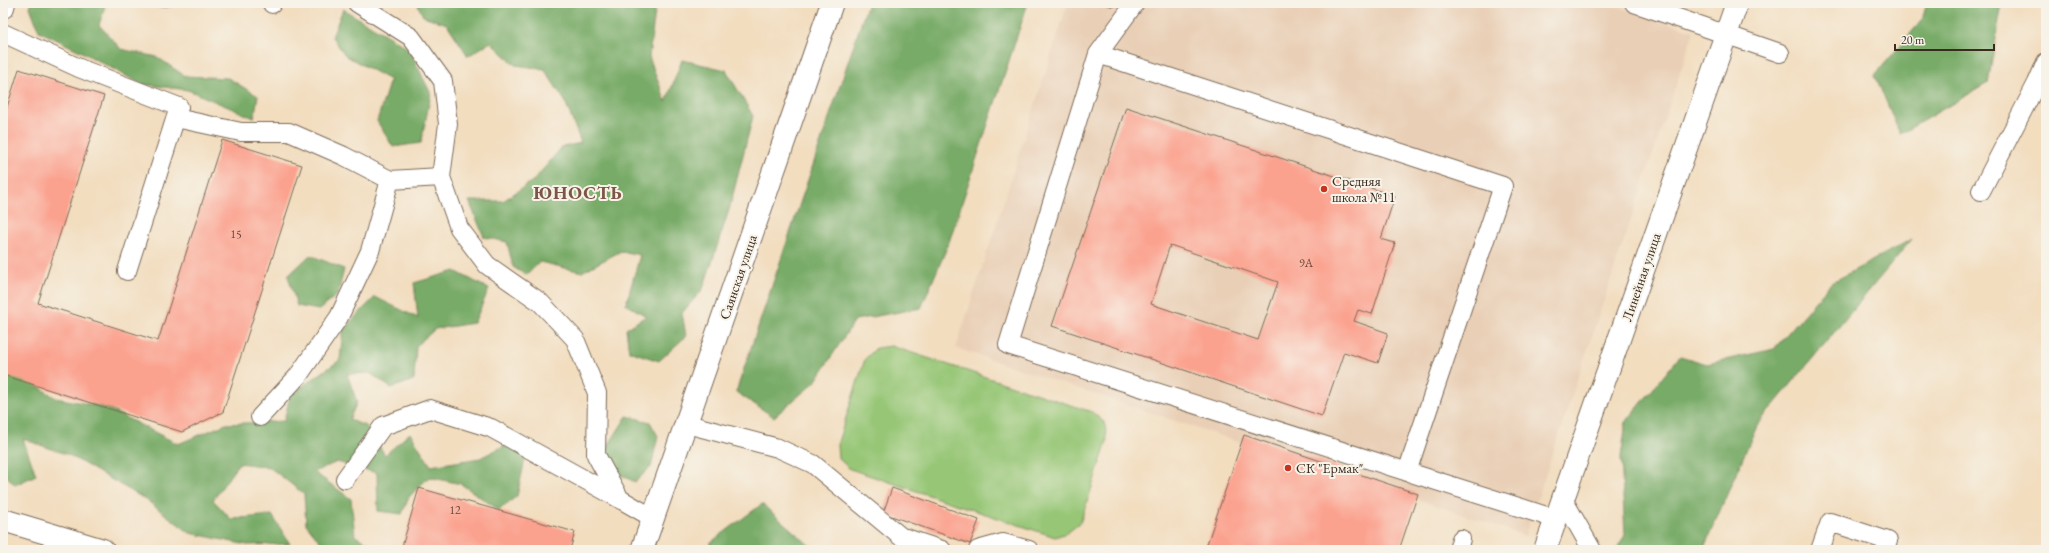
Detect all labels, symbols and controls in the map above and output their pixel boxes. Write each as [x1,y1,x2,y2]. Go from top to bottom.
scale bar [1895,26,1994,52]
text: 20 m [1901,32,1925,48]
place label: Средняя школа №11 [1332,172,1395,206]
district label: ЮНОСТЬ [533,181,623,204]
marker: Средняя школа №11 [1319,184,1329,194]
house number: 15 [230,226,242,242]
street label: Линейная улица [1617,230,1665,323]
street label: Саянская улица [715,232,761,322]
house number: 9А [1299,255,1314,271]
place label: СК "Ермак" [1296,459,1363,477]
marker: СК "Ермак" [1283,463,1293,473]
house number: 12 [449,502,461,518]

